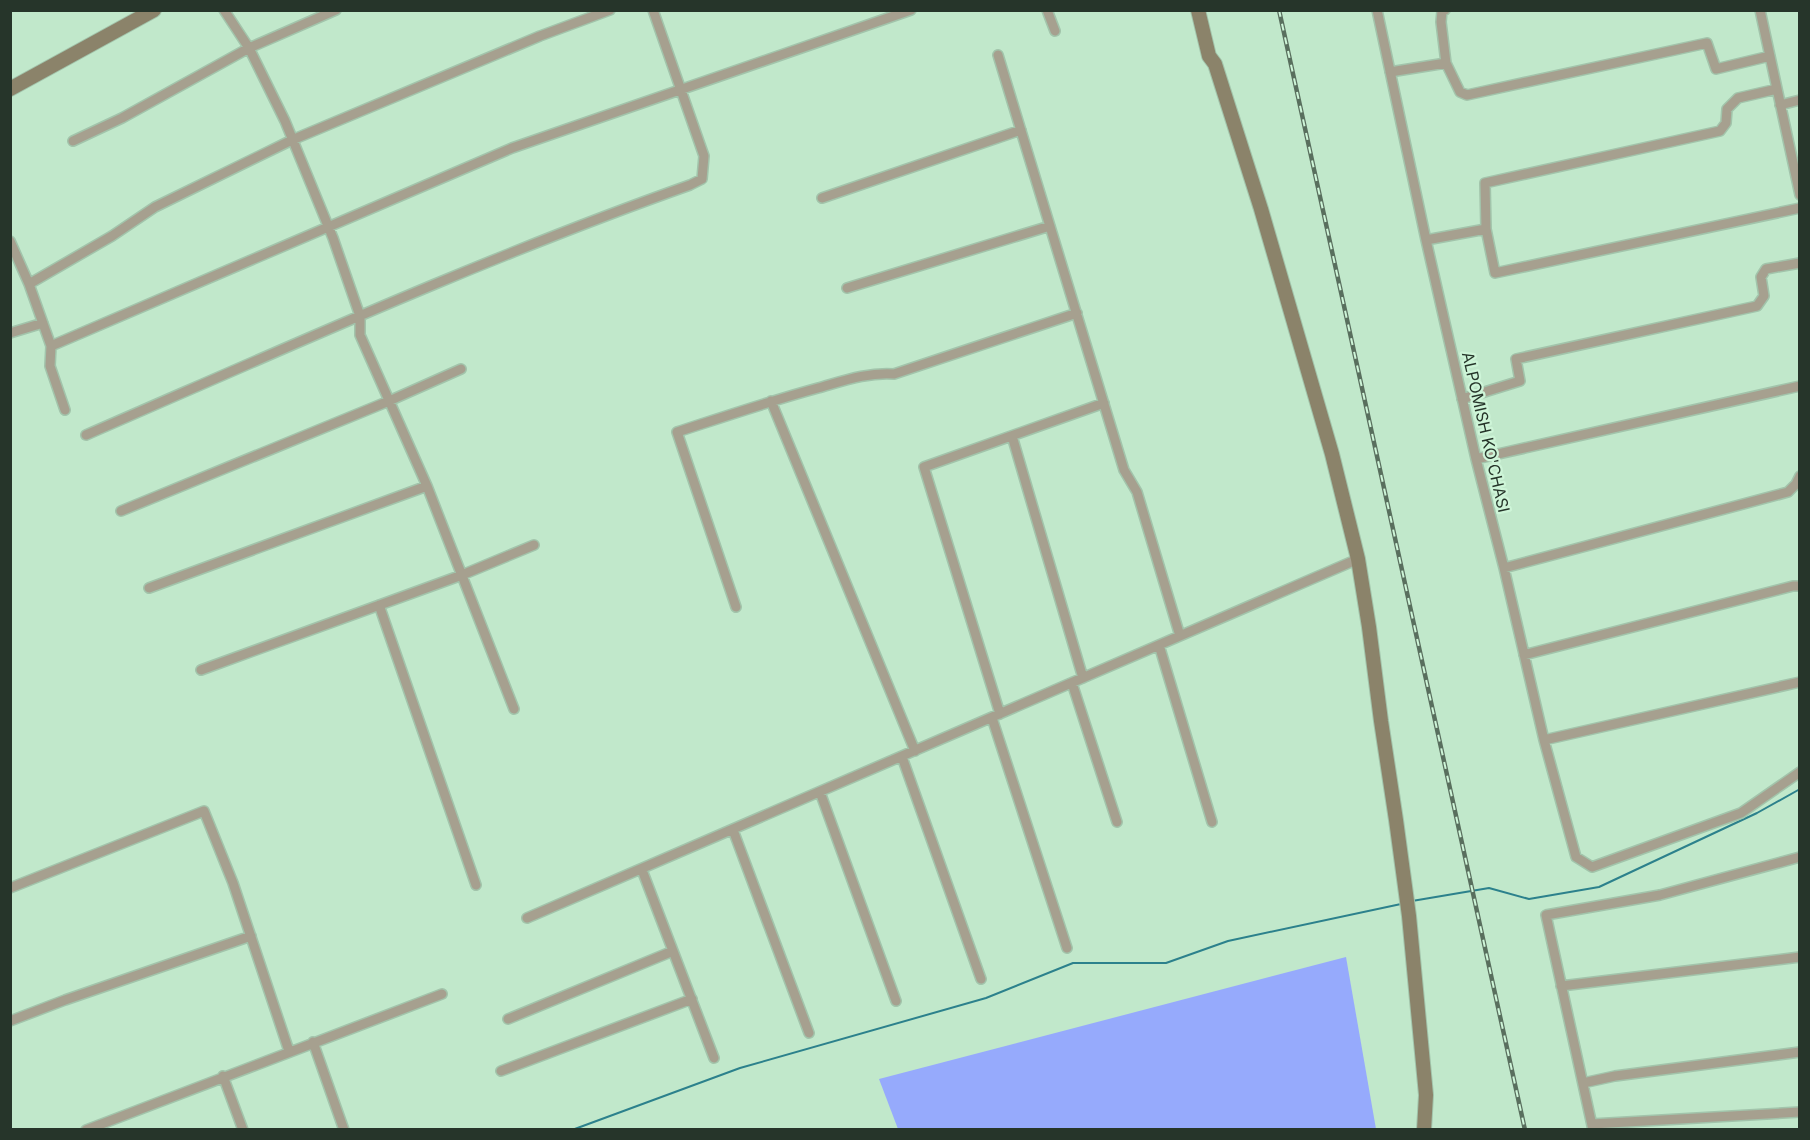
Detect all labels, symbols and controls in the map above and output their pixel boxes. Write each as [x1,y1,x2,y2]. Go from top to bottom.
street label: ALPOMISH KO'CHASI [1458,350,1514,514]

